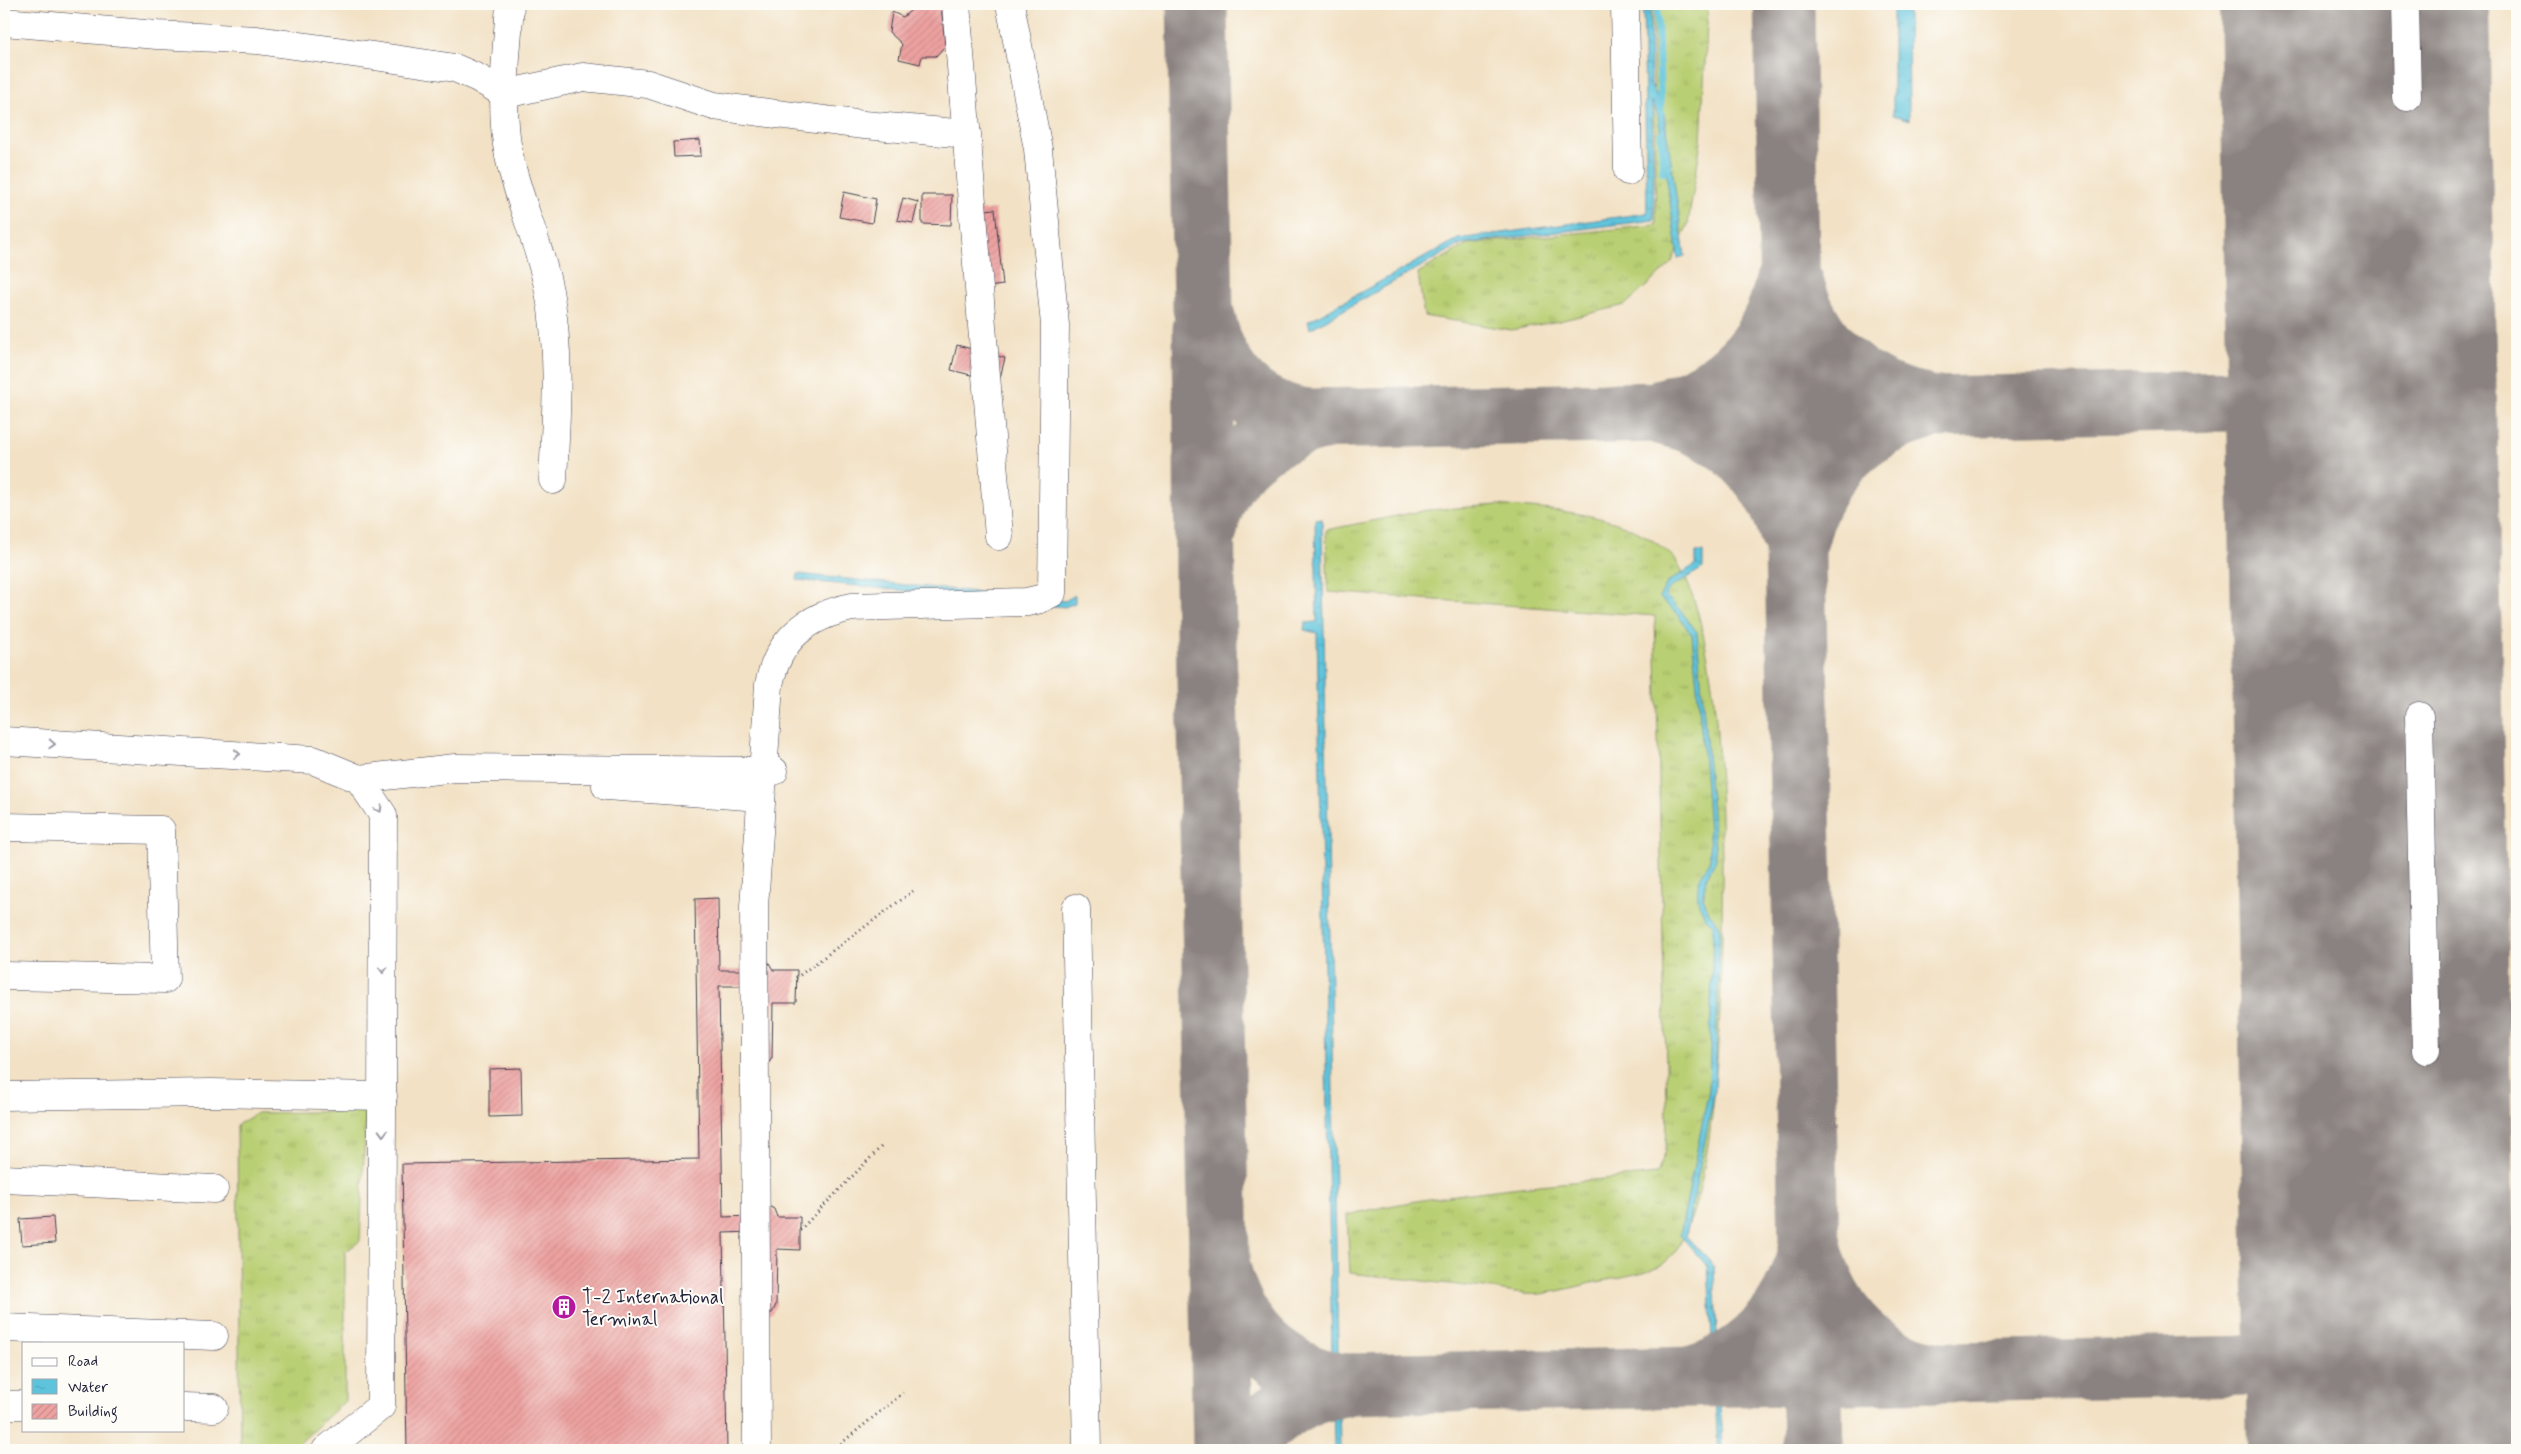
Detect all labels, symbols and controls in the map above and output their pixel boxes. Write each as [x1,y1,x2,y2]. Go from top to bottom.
one-way arrow [49,738,57,749]
one-way arrow [233,749,241,760]
one-way arrow [372,804,382,813]
one-way arrow [378,967,388,975]
one-way arrow [378,1130,388,1137]
place label: T-2 International Terminal [582,1285,724,1332]
building icon: T-2 International Terminal [551,1294,577,1320]
legend [22,1342,185,1432]
text: Road [68,1352,98,1372]
text: Water [68,1378,108,1398]
text: Building [68,1402,118,1423]

